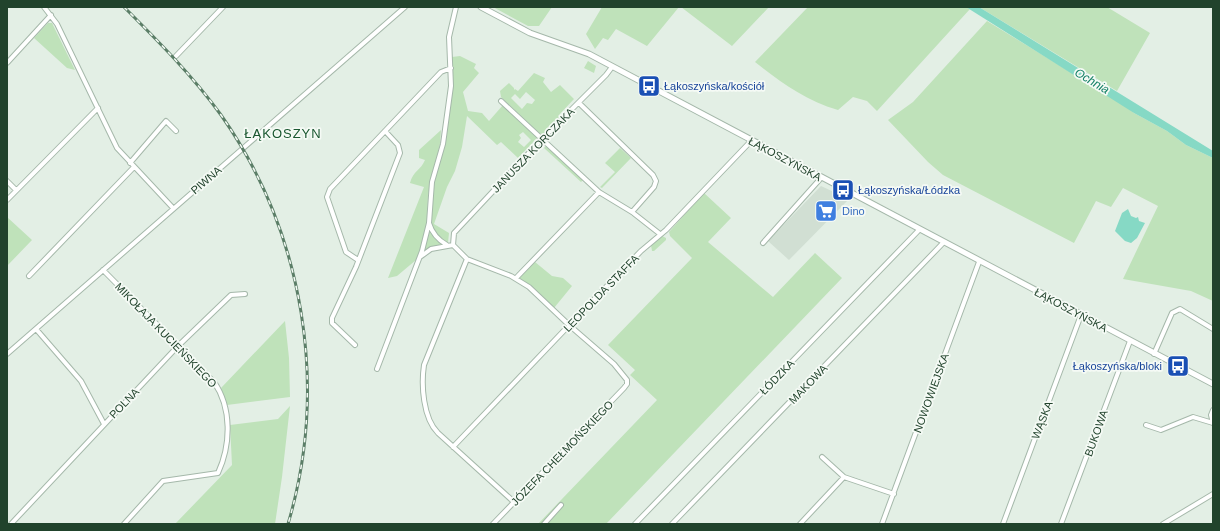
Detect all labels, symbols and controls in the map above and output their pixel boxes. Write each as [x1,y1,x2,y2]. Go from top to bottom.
water label: Ochnia [1072,65,1112,97]
bus stop icon: Łąkoszyńska/kościół [636,73,662,99]
place label: Łąkoszyńska/kościół [664,80,765,92]
street label: JANUSZA KORCZAKA [489,105,577,195]
district label: ŁĄKOSZYN [244,126,322,141]
street label: ŁĄKOSZYŃSKA [747,135,824,184]
street label: PIWNA [188,163,224,196]
bus stop icon: Łąkoszyńska/Łódzka [830,177,856,203]
place label: Łąkoszyńska/Łódzka [858,184,961,196]
supermarket icon: Dino [813,198,839,224]
place label: Dino [842,205,865,217]
street label: LEOPOLDA STAFFA [561,251,641,334]
street label: MIKOŁAJA KUCIEŃSKIEGO [113,280,219,390]
street label: ŁĄKOSZYŃSKA [1033,286,1110,335]
street label: NOWOWIEJSKA [911,351,951,434]
bus stop icon: Łąkoszyńska/bloki [1165,353,1191,379]
street label: ŁÓDZKA [757,357,797,397]
place label: Łąkoszyńska/bloki [1073,360,1162,372]
street label: MAKOWA [786,361,830,406]
street label: POLNA [107,385,142,421]
street label: JÓZEFA CHEŁMOŃSKIEGO [509,398,616,508]
street label: WĄSKA [1029,399,1055,441]
street label: BUKOWA [1082,408,1110,458]

